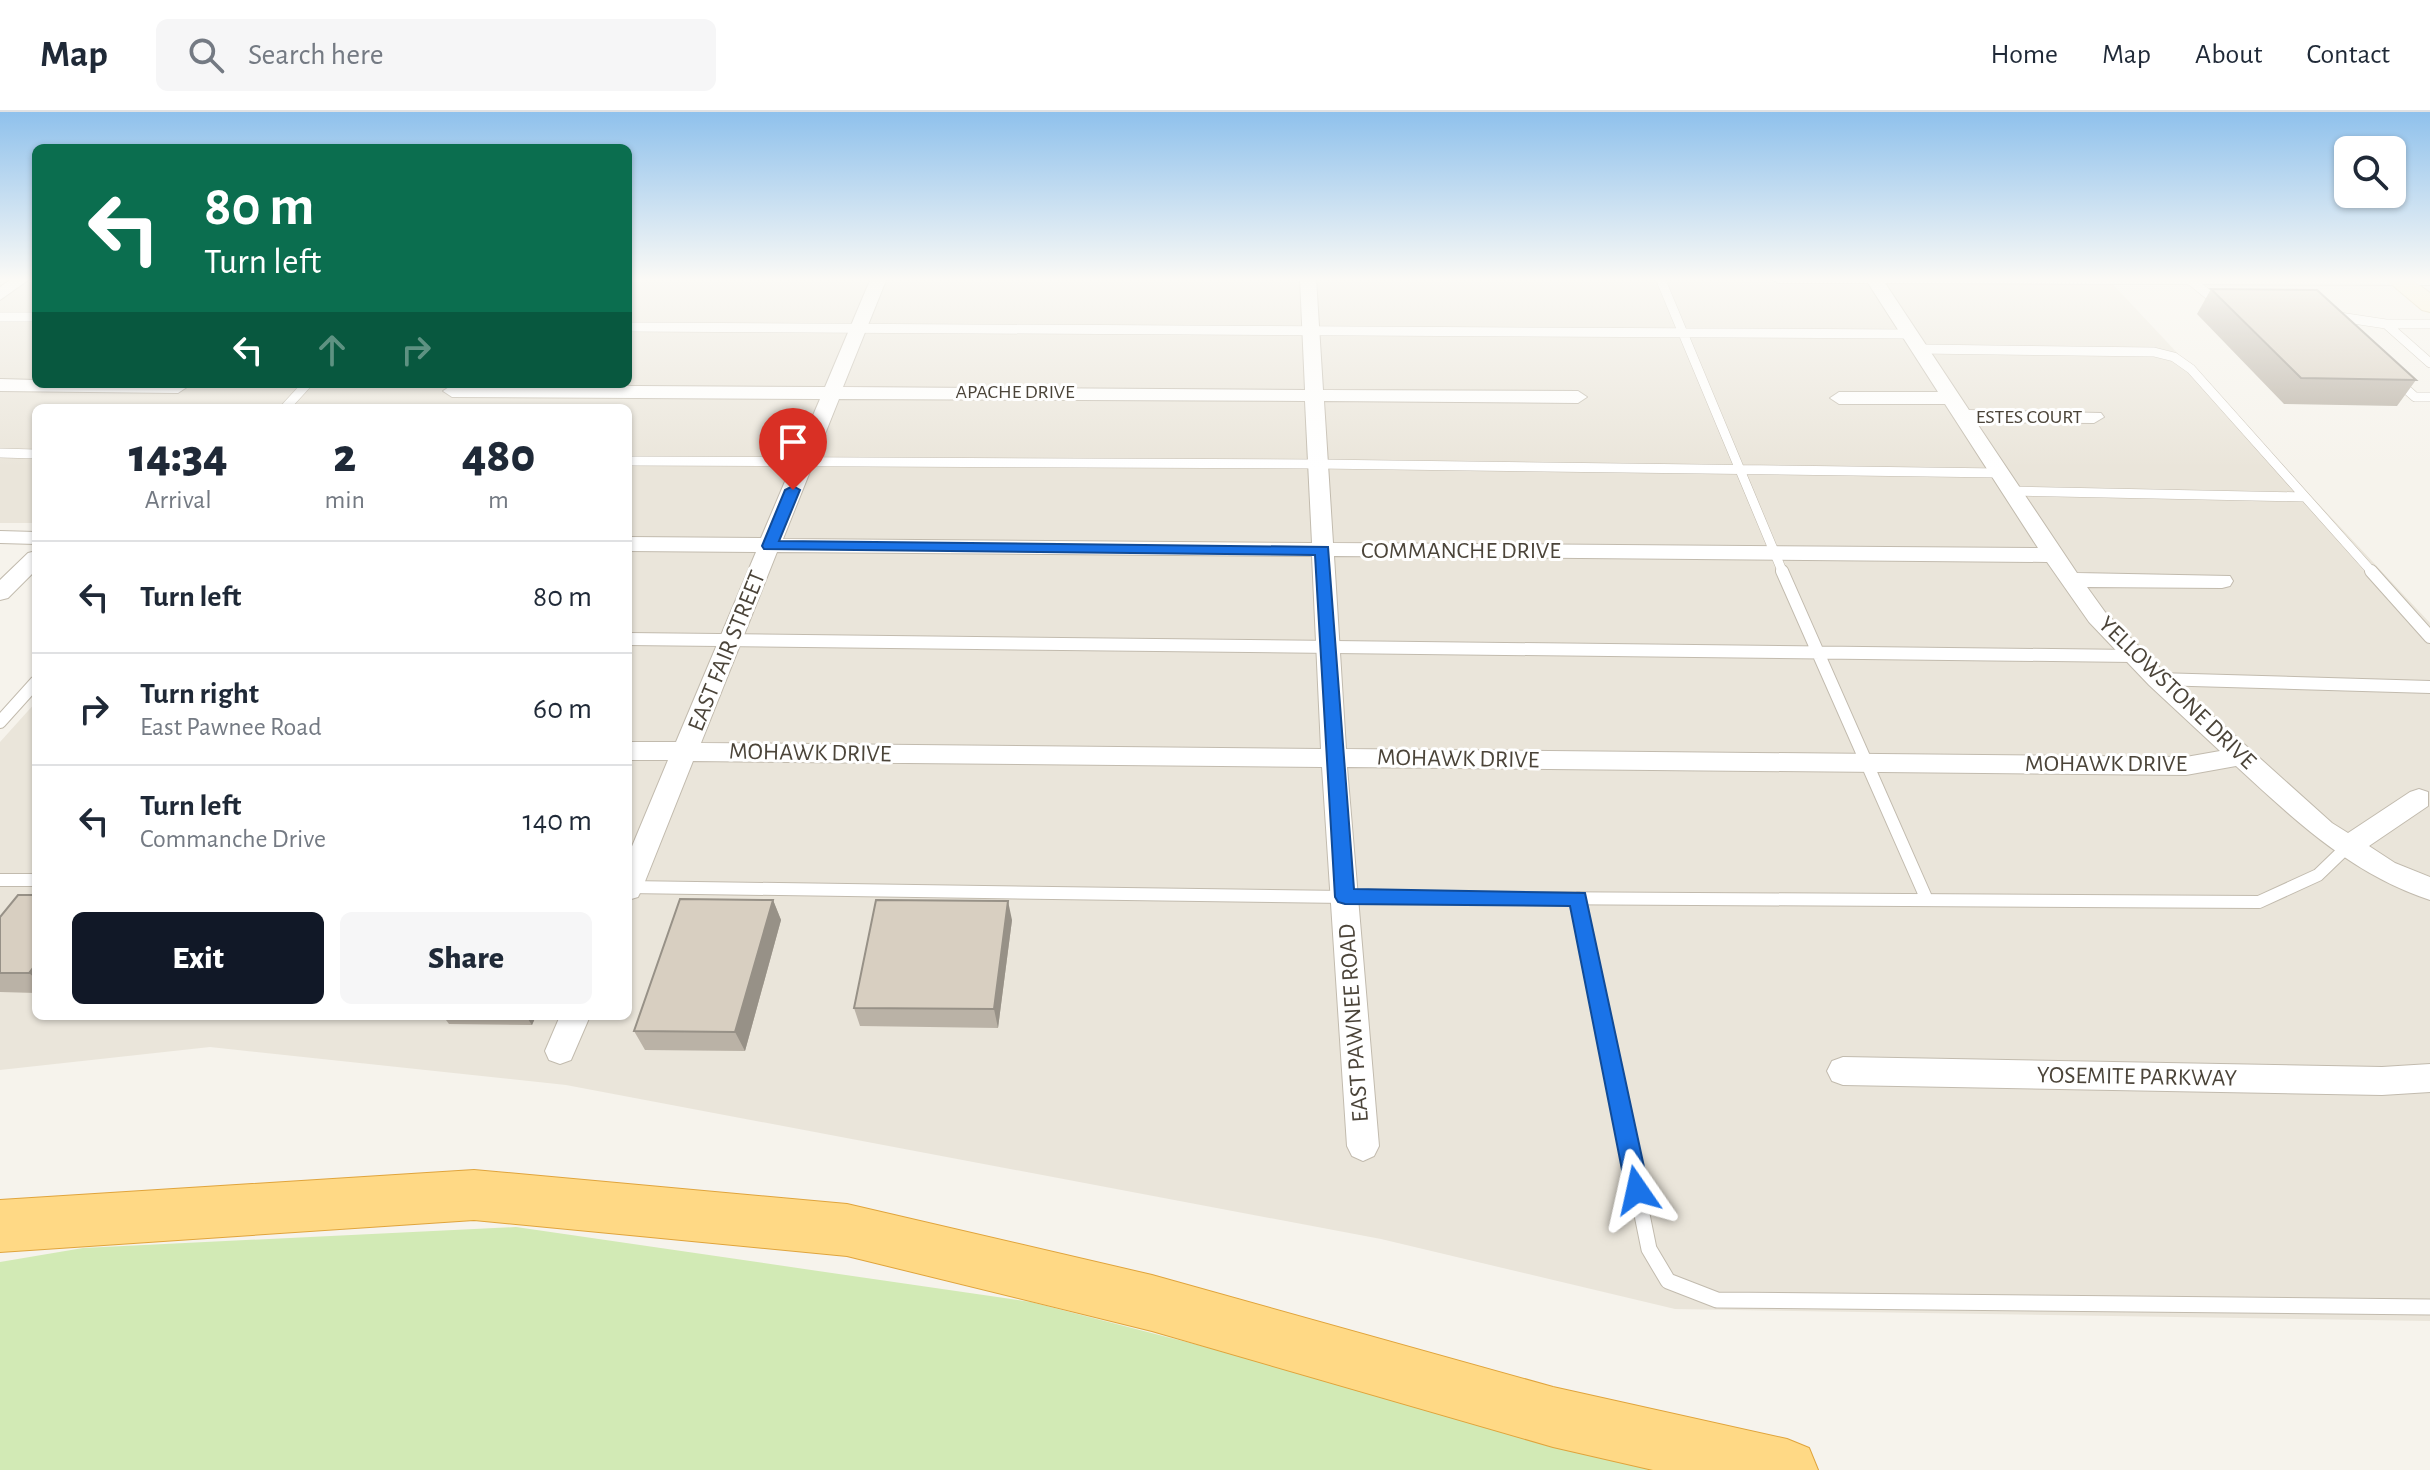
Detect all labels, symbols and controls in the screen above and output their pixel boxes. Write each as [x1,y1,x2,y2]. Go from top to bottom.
search box [156,19,716,91]
icon: search [184,33,228,77]
text: Map [40,36,108,74]
text: Search here [248,40,384,70]
text: Home [1991,41,2058,69]
text: Map [2102,41,2151,69]
text: About [2195,41,2263,69]
text: Contact [2307,41,2390,69]
map controls [2334,136,2406,208]
button: search [2334,136,2406,208]
icon: left [72,176,176,280]
text: 80 m [204,179,314,235]
text: Turn left [204,244,321,280]
icon: left [226,328,270,372]
icon: ahead [310,328,354,372]
icon: right [394,328,438,372]
street label: APACHE DRIVE [955,382,1075,402]
street label: ESTES COURT [1976,407,2083,427]
pin [759,408,827,490]
icon: arrive [771,420,815,464]
text: 14:34 [129,433,228,481]
text: 2 [333,433,356,481]
text: 480 [462,433,535,481]
text: Arrival [145,487,212,513]
text: min [324,487,365,513]
text: m [488,487,509,513]
street label: COMMANCHE DRIVE [1361,539,1561,563]
street label: EAST FAIR STREET [684,567,770,735]
icon: left [72,575,116,619]
text: Turn left [140,582,241,612]
text: 80 m [533,582,592,612]
street label: YELLOWSTONE DRIVE [2094,612,2261,774]
text: Turn right [140,679,259,709]
icon: right [72,687,116,731]
text: 60 m [533,694,592,724]
text: East Pawnee Road [140,714,322,740]
street label: MOHAWK DRIVE [729,740,892,766]
street label: MOHAWK DRIVE [1377,746,1540,772]
street label: MOHAWK DRIVE [2025,752,2188,776]
text: Turn left [140,791,241,821]
icon: left [72,799,116,843]
text: 140 m [522,806,592,836]
text: Commanche Drive [140,826,326,852]
button: Exit [72,912,324,1004]
button: Share [340,912,592,1004]
street label: EAST PAWNEE ROAD [1335,923,1373,1123]
street label: YOSEMITE PARKWAY [2037,1063,2238,1091]
position arrow [1595,1148,1679,1232]

